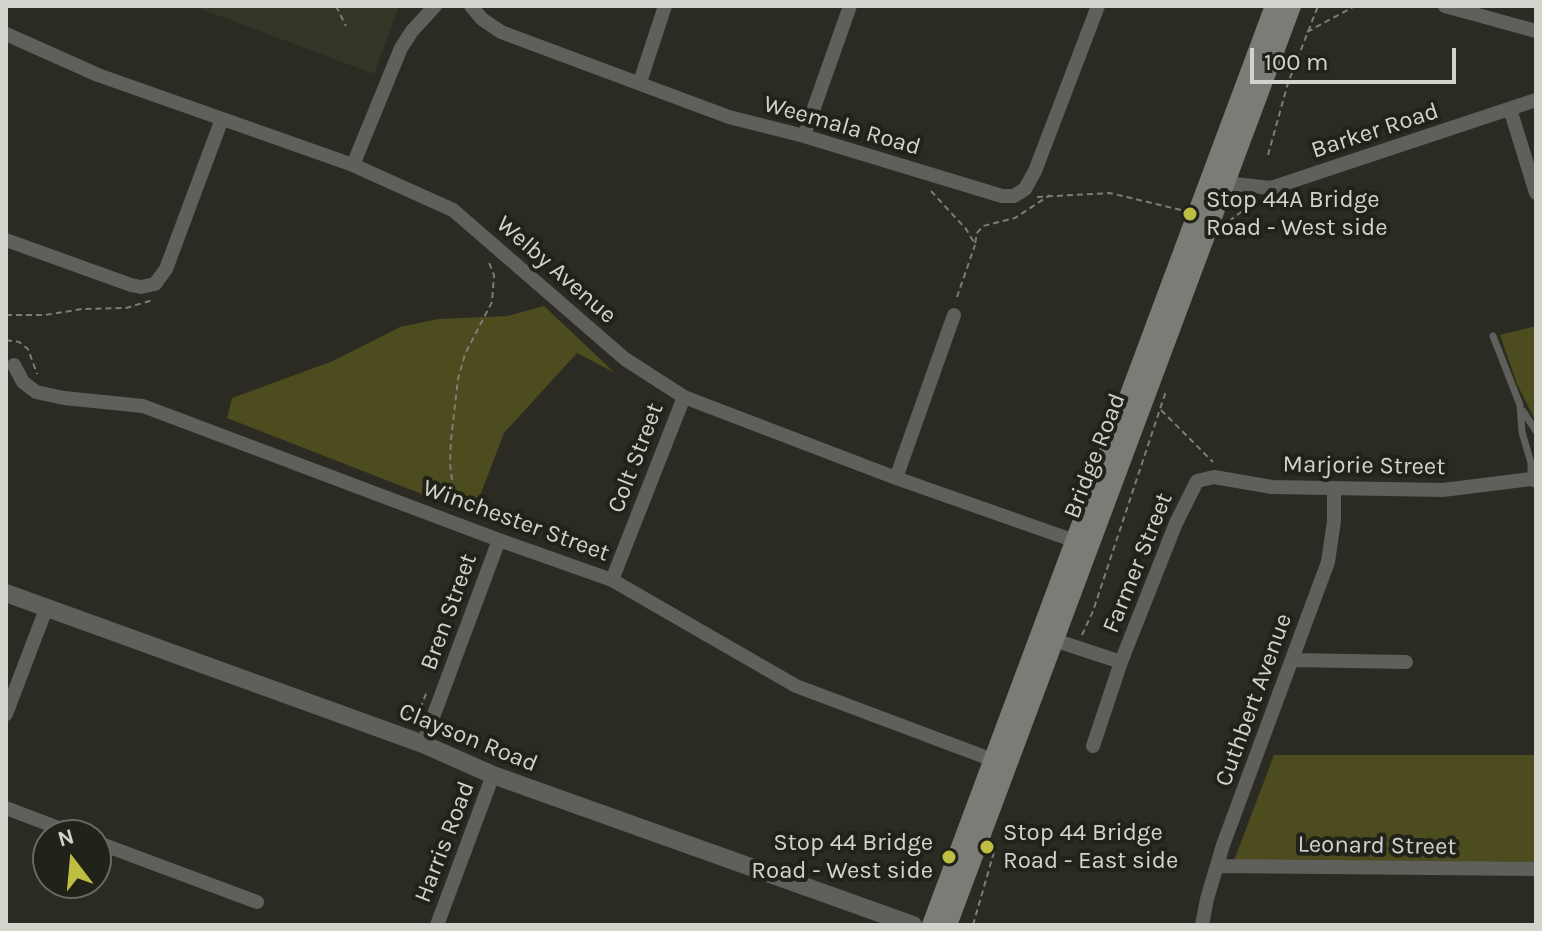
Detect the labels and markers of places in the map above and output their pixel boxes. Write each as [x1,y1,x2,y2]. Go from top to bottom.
place label: Stop 44A Bridge Road - West side [1206,186,1388,242]
marker: Stop 44A Bridge Road - West side [1181,205,1199,223]
place label: Stop 44 Bridge Road - East side [1003,819,1178,875]
place label: Stop 44 Bridge Road - West side [751,829,933,885]
marker: Stop 44 Bridge Road - East side [978,838,996,856]
marker: Stop 44 Bridge Road - West side [940,848,958,866]

